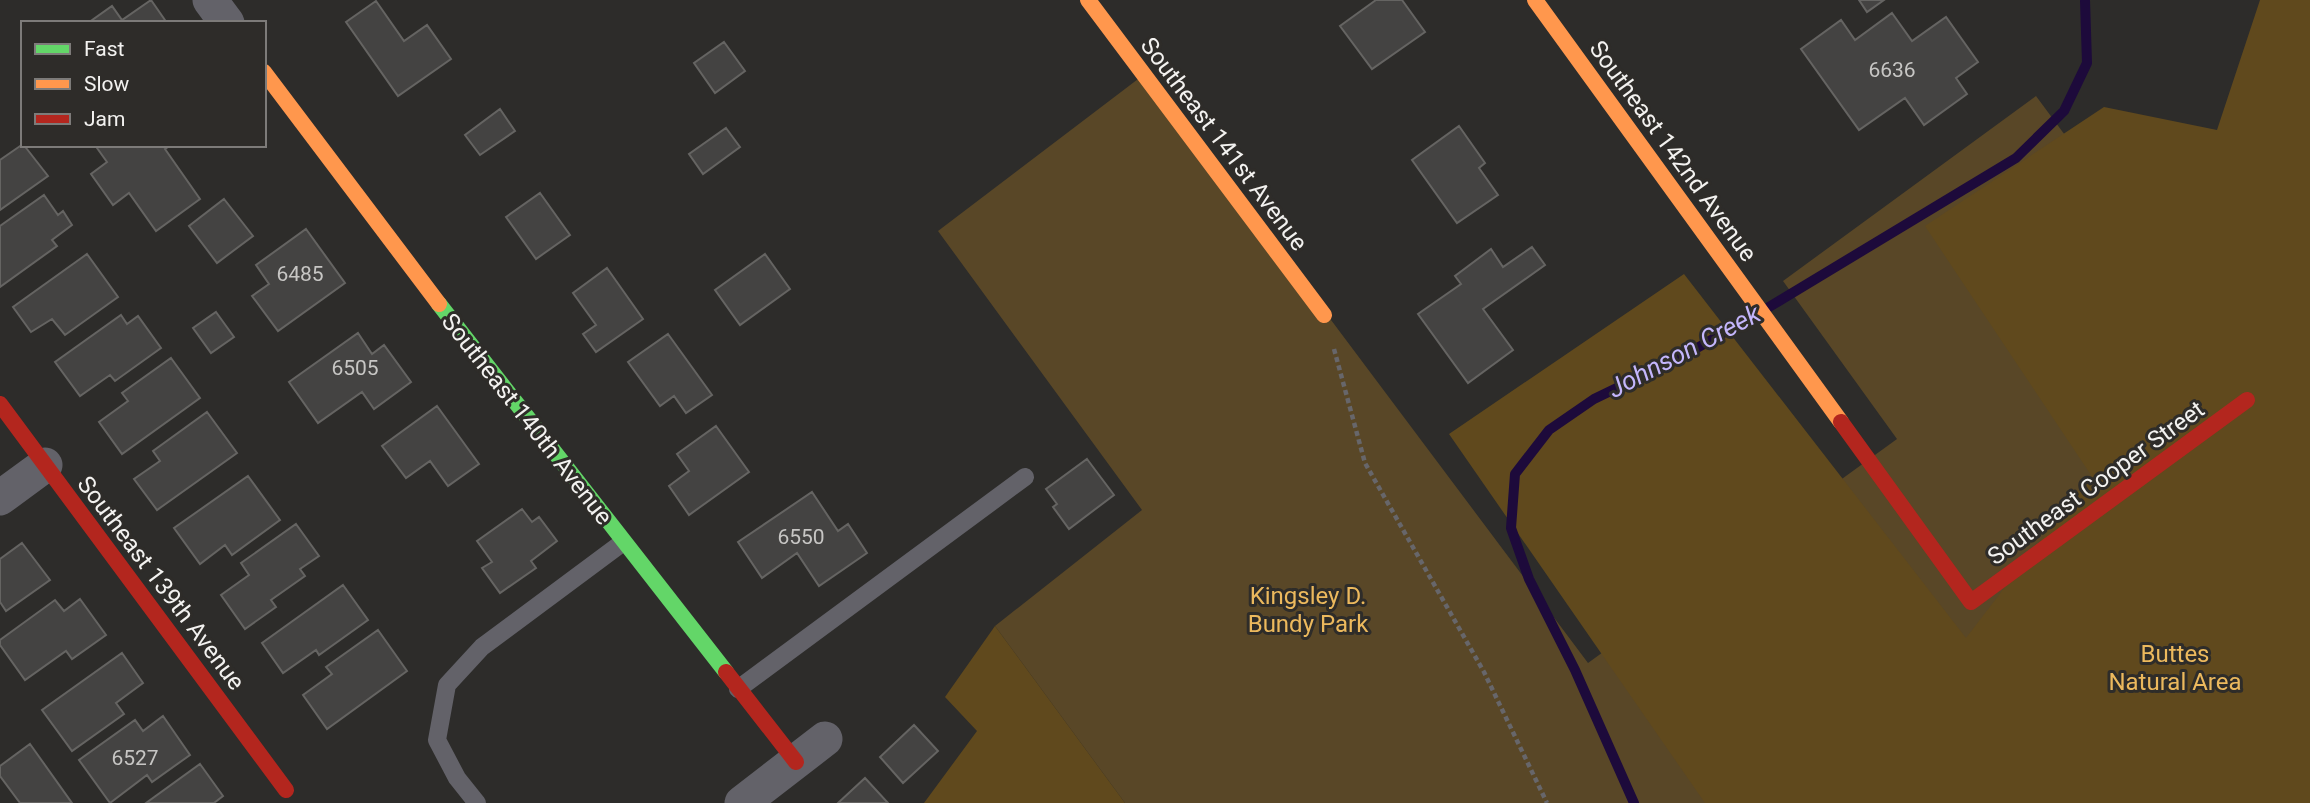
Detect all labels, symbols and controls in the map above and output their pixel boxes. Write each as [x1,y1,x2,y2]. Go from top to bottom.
legend [21,21,266,147]
street label: Southeast 141st Avenue [1135,32,1313,256]
street label: Southeast 142nd Avenue [1584,35,1762,267]
text: Fast [84,37,125,61]
house number: 6636 [1868,58,1916,82]
text: Slow [84,72,130,96]
text: Jam [84,107,125,131]
house number: 6485 [276,262,324,286]
water label: Johnson Creek [1603,298,1766,404]
street label: Southeast 140th Avenue [436,308,618,530]
house number: 6505 [331,356,379,380]
street label: Southeast Cooper Street [1982,395,2210,571]
street label: Southeast 139th Avenue [72,471,250,695]
house number: 6550 [777,525,825,549]
park label: Kingsley D. Bundy Park [1248,582,1369,638]
park label: Buttes Natural Area [2108,640,2242,696]
house number: 6527 [111,746,159,770]

